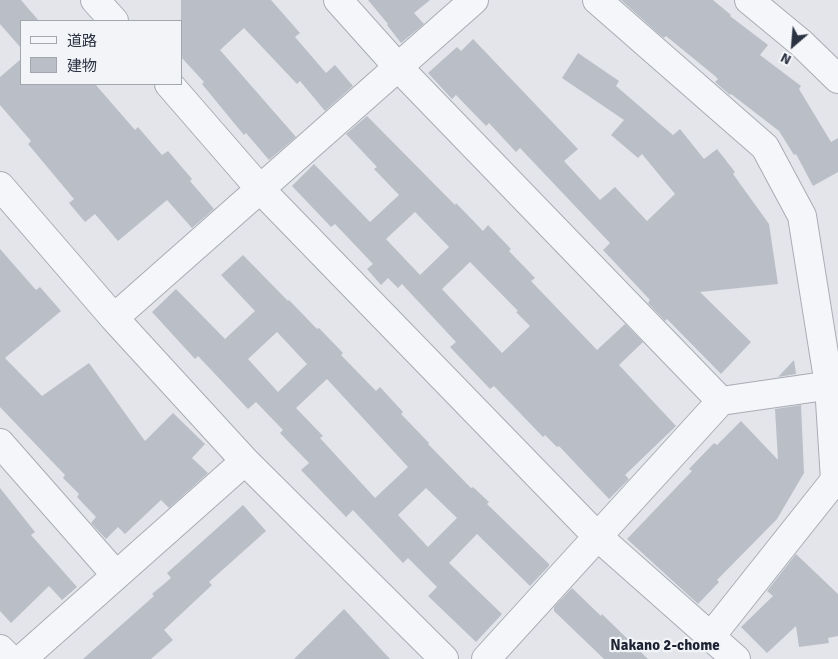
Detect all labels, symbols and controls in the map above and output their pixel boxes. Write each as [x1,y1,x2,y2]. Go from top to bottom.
legend [20,20,182,85]
north arrow [768,20,818,70]
text: 道路 [67,32,97,50]
text: N [778,49,794,69]
text: 建物 [67,57,97,75]
district label: Nakano 2-chome [610,637,720,655]

